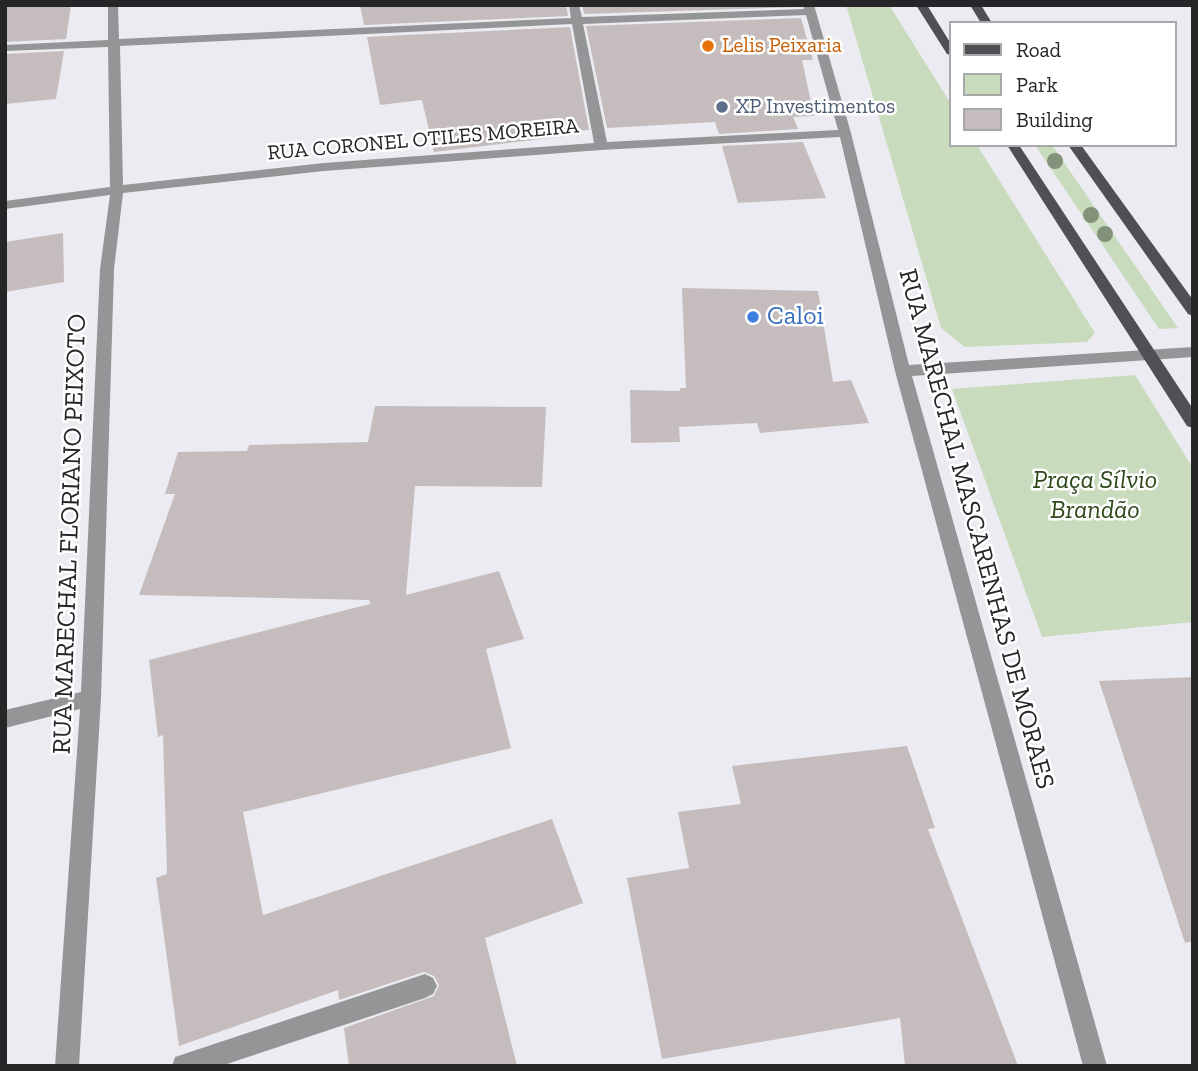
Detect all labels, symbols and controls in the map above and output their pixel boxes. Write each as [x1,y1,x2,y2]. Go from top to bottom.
legend [950,21,1177,147]
place label: Lelis Peixaria [722,33,842,59]
text: Road [1016,37,1061,62]
marker: Lelis Peixaria [700,38,716,54]
text: Park [1016,72,1058,97]
place label: XP Investimentos [736,94,895,120]
marker: XP Investimentos [714,99,730,115]
text: Building [1016,107,1093,132]
street label: RUA CORONEL OTILES MOREIRA [266,114,580,166]
street label: RUA MARECHAL MASCARENHAS DE MORAES [891,266,1061,792]
place label: Caloi [767,301,824,333]
marker: Caloi [745,309,761,325]
street label: RUA MARECHAL FLORIANO PEIXOTO [47,313,93,755]
park label: Praça Sílvio Brandão [1033,465,1157,526]

